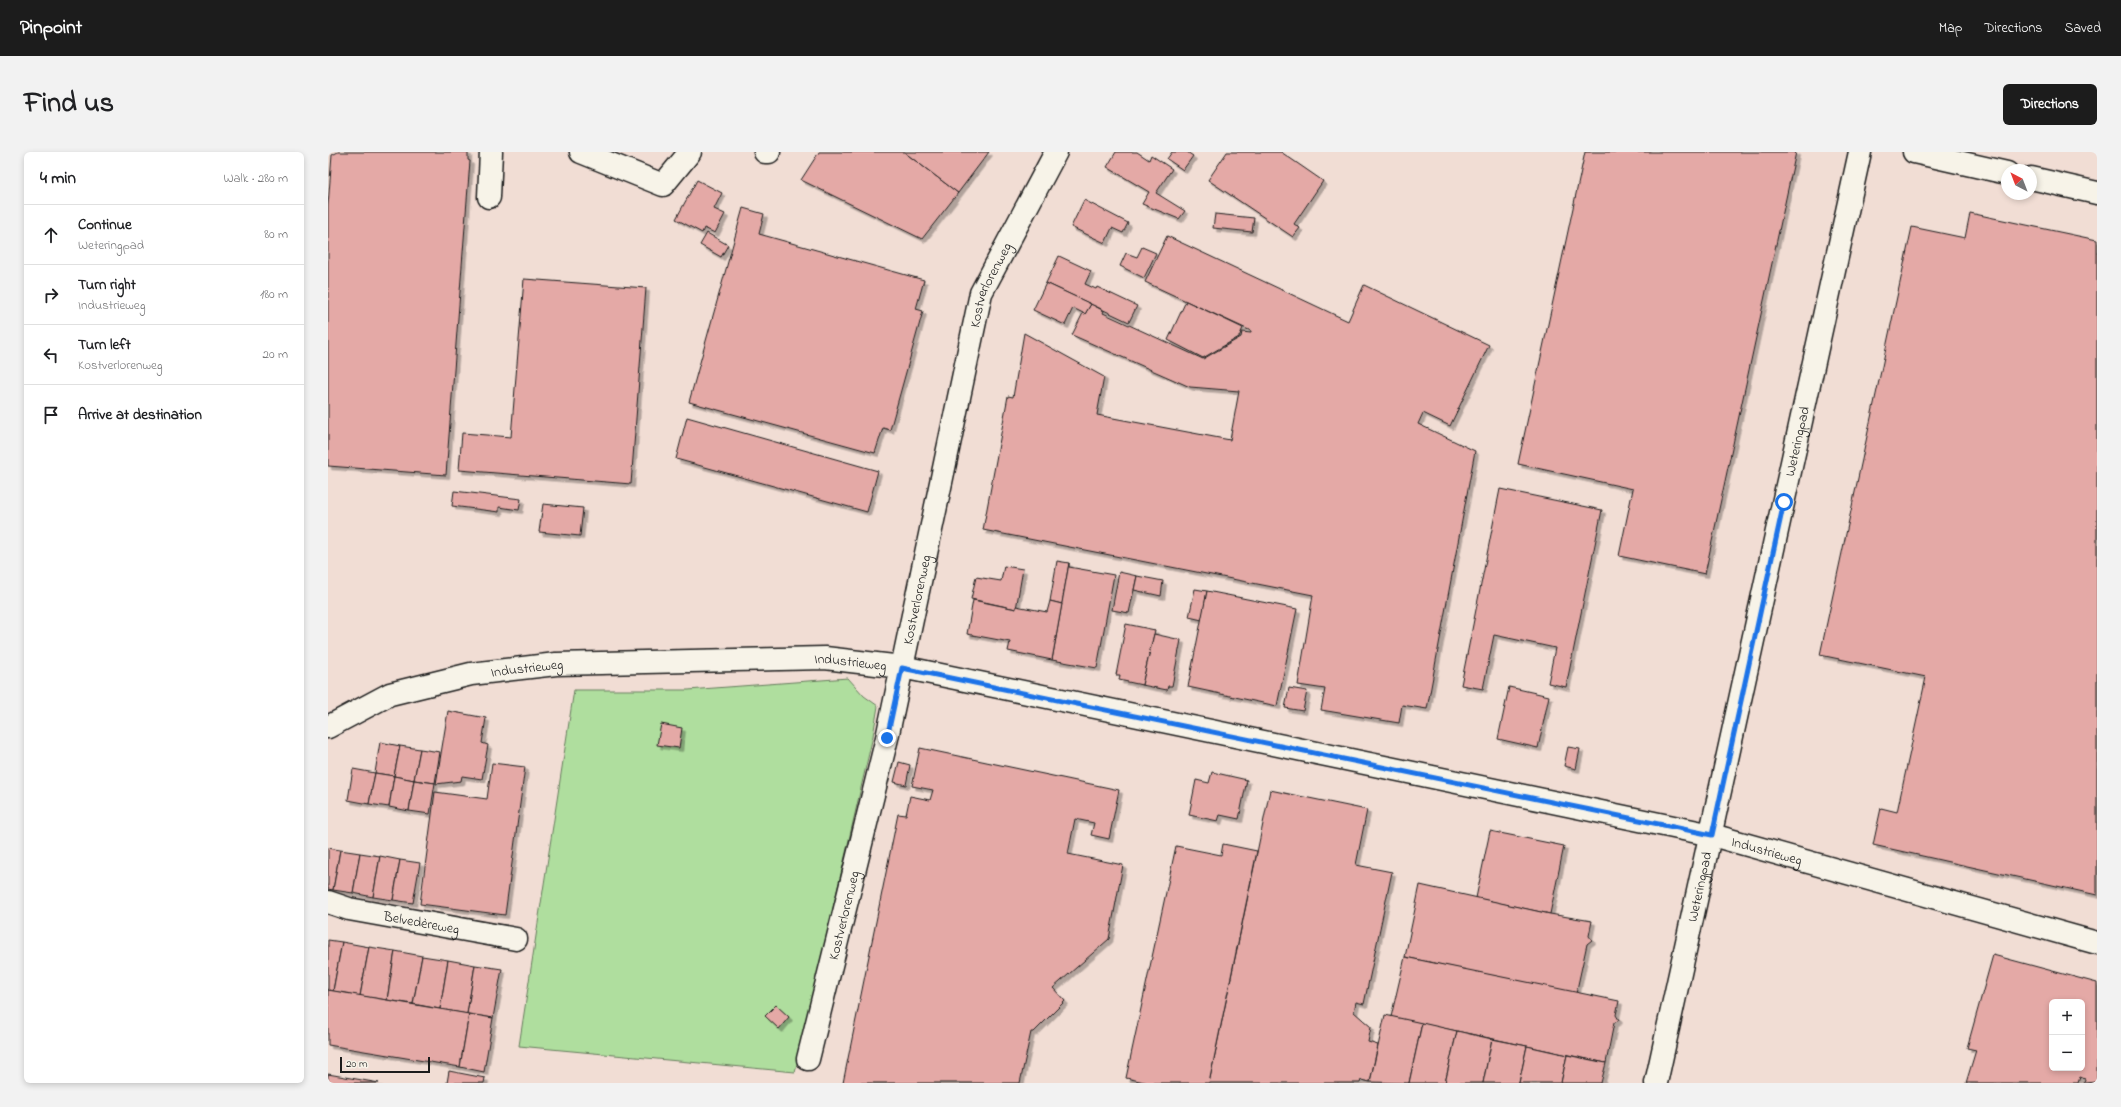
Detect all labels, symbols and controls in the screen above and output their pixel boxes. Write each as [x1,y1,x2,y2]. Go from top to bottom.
text: Pinpoint [20,15,82,42]
text: Map [1939,18,1962,39]
text: Directions [1984,18,2042,39]
text: Saved [2064,18,2101,39]
text: Find us [24,84,114,125]
button: Directions [2003,84,2097,125]
north arrow [2001,164,2037,200]
text: 4 min [40,166,76,191]
text: Walk · 280 m [223,169,288,188]
text: Continue [78,214,132,236]
icon: ahead [40,224,62,246]
text: 80 m [264,225,288,244]
text: Weteringpad [78,236,144,255]
street label: Kostverlorenweg [965,239,1019,330]
text: Turn right [78,274,136,296]
icon: right [40,284,62,306]
text: 180 m [260,285,288,304]
text: Industrieweg [78,296,146,315]
text: Turn left [78,334,131,356]
icon: left [40,344,62,366]
text: 20 m [263,345,288,364]
text: Kostverlorenweg [78,356,163,375]
icon: arrive [40,404,62,426]
text: Arrive at destination [78,404,202,426]
street label: Weteringpad [1780,404,1816,479]
route start [1775,493,1793,511]
street label: Kostverlorenweg [898,553,938,647]
street label: Industrieweg [814,649,888,678]
street label: Industrieweg [490,655,563,684]
route end [878,729,896,747]
street label: Industrieweg [1728,832,1804,873]
street label: Weteringpad [1683,850,1718,924]
street label: Kostverlorenweg [824,869,867,963]
street label: Belvedèreweg [381,906,461,942]
map controls [2049,999,2085,1071]
button: + [2049,999,2085,1035]
button: − [2049,1035,2085,1071]
scale bar [340,1055,430,1074]
text: 20 m [346,1056,368,1072]

